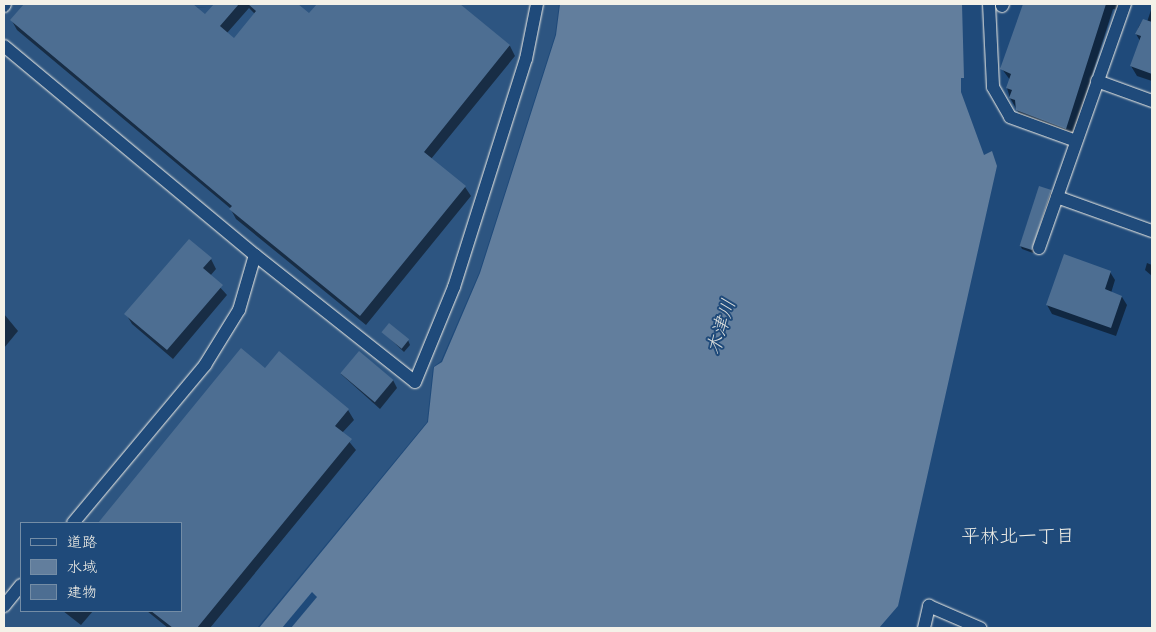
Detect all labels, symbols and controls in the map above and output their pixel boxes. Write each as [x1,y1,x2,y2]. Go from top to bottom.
water label: 木津川 [703,296,741,358]
legend [20,522,182,612]
district label: 平林北一丁目 [961,526,1075,548]
text: 道路 [67,532,97,553]
text: 水域 [67,557,97,578]
text: 建物 [67,582,97,603]

